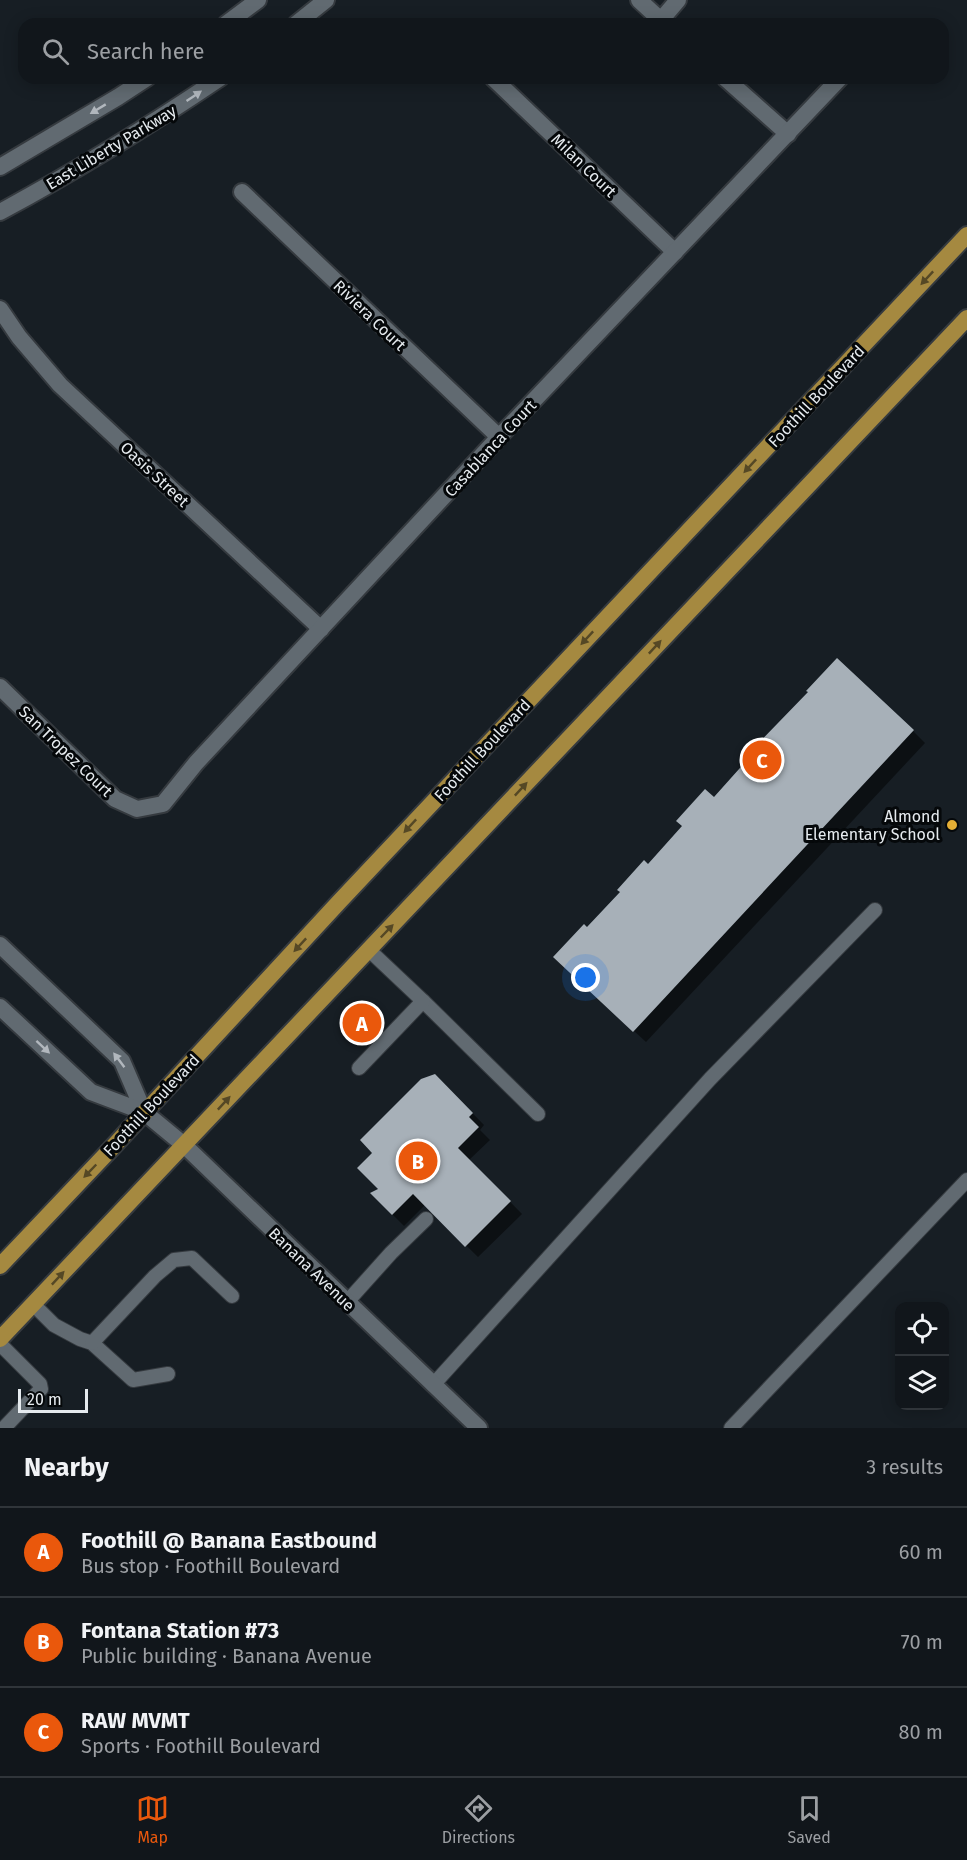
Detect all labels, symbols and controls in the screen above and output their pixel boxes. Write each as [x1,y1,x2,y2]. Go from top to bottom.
search box [18,18,949,84]
icon: search [39,35,72,68]
text: Search here [87,38,205,65]
one-way arrow [186,90,202,101]
street label: East Liberty Parkway [43,101,180,194]
one-way arrow [90,104,106,115]
street label: Milan Court [547,130,620,201]
one-way arrow [921,270,934,285]
street label: Riviera Court [330,276,410,355]
street label: Foothill Boulevard [764,341,868,451]
street label: Casablanca Court [441,396,540,501]
street label: Oasis Street [117,438,193,511]
one-way arrow [743,458,757,473]
one-way arrow [581,631,595,645]
one-way arrow [648,640,662,655]
street label: Foothill Boulevard [430,695,534,805]
street label: San Tropez Court [15,702,116,801]
pin: C [742,738,782,783]
one-way arrow [514,782,527,797]
place label: Almond Elementary School [805,807,940,844]
marker: Almond Elementary School [945,818,959,832]
one-way arrow [404,819,418,833]
one-way arrow [380,923,394,938]
one-way arrow [293,937,307,951]
your location [571,963,600,992]
pin: A [342,1000,382,1046]
one-way arrow [35,1040,50,1053]
street label: Foothill Boulevard [99,1050,203,1160]
one-way arrow [112,1052,125,1068]
one-way arrow [217,1095,231,1110]
pin: B [398,1138,438,1184]
one-way arrow [84,1163,97,1178]
street label: Banana Avenue [265,1224,359,1315]
one-way arrow [51,1270,65,1285]
map controls [895,1302,949,1410]
button: locate [895,1302,949,1356]
button: layers [895,1356,949,1410]
scale bar [18,1386,88,1414]
text: 20 m [27,1390,62,1409]
text: Nearby [24,1452,109,1483]
text: 3 results [866,1455,943,1479]
text: Foothill @ Banana Eastbound [81,1527,377,1554]
text: A [38,1540,49,1564]
text: 60 m [899,1540,943,1564]
text: Bus stop · Foothill Boulevard [81,1554,340,1578]
text: Fontana Station #73 [81,1617,279,1644]
text: B [37,1630,50,1654]
text: 70 m [901,1630,943,1654]
text: Public building · Banana Avenue [81,1644,372,1668]
text: RAW MVMT [81,1707,190,1734]
text: C [38,1720,49,1744]
text: 80 m [898,1720,943,1744]
text: Sports · Foothill Boulevard [81,1734,321,1758]
tab: Map [136,1792,169,1847]
tab: Directions [442,1792,515,1847]
tab: Saved [787,1792,831,1847]

